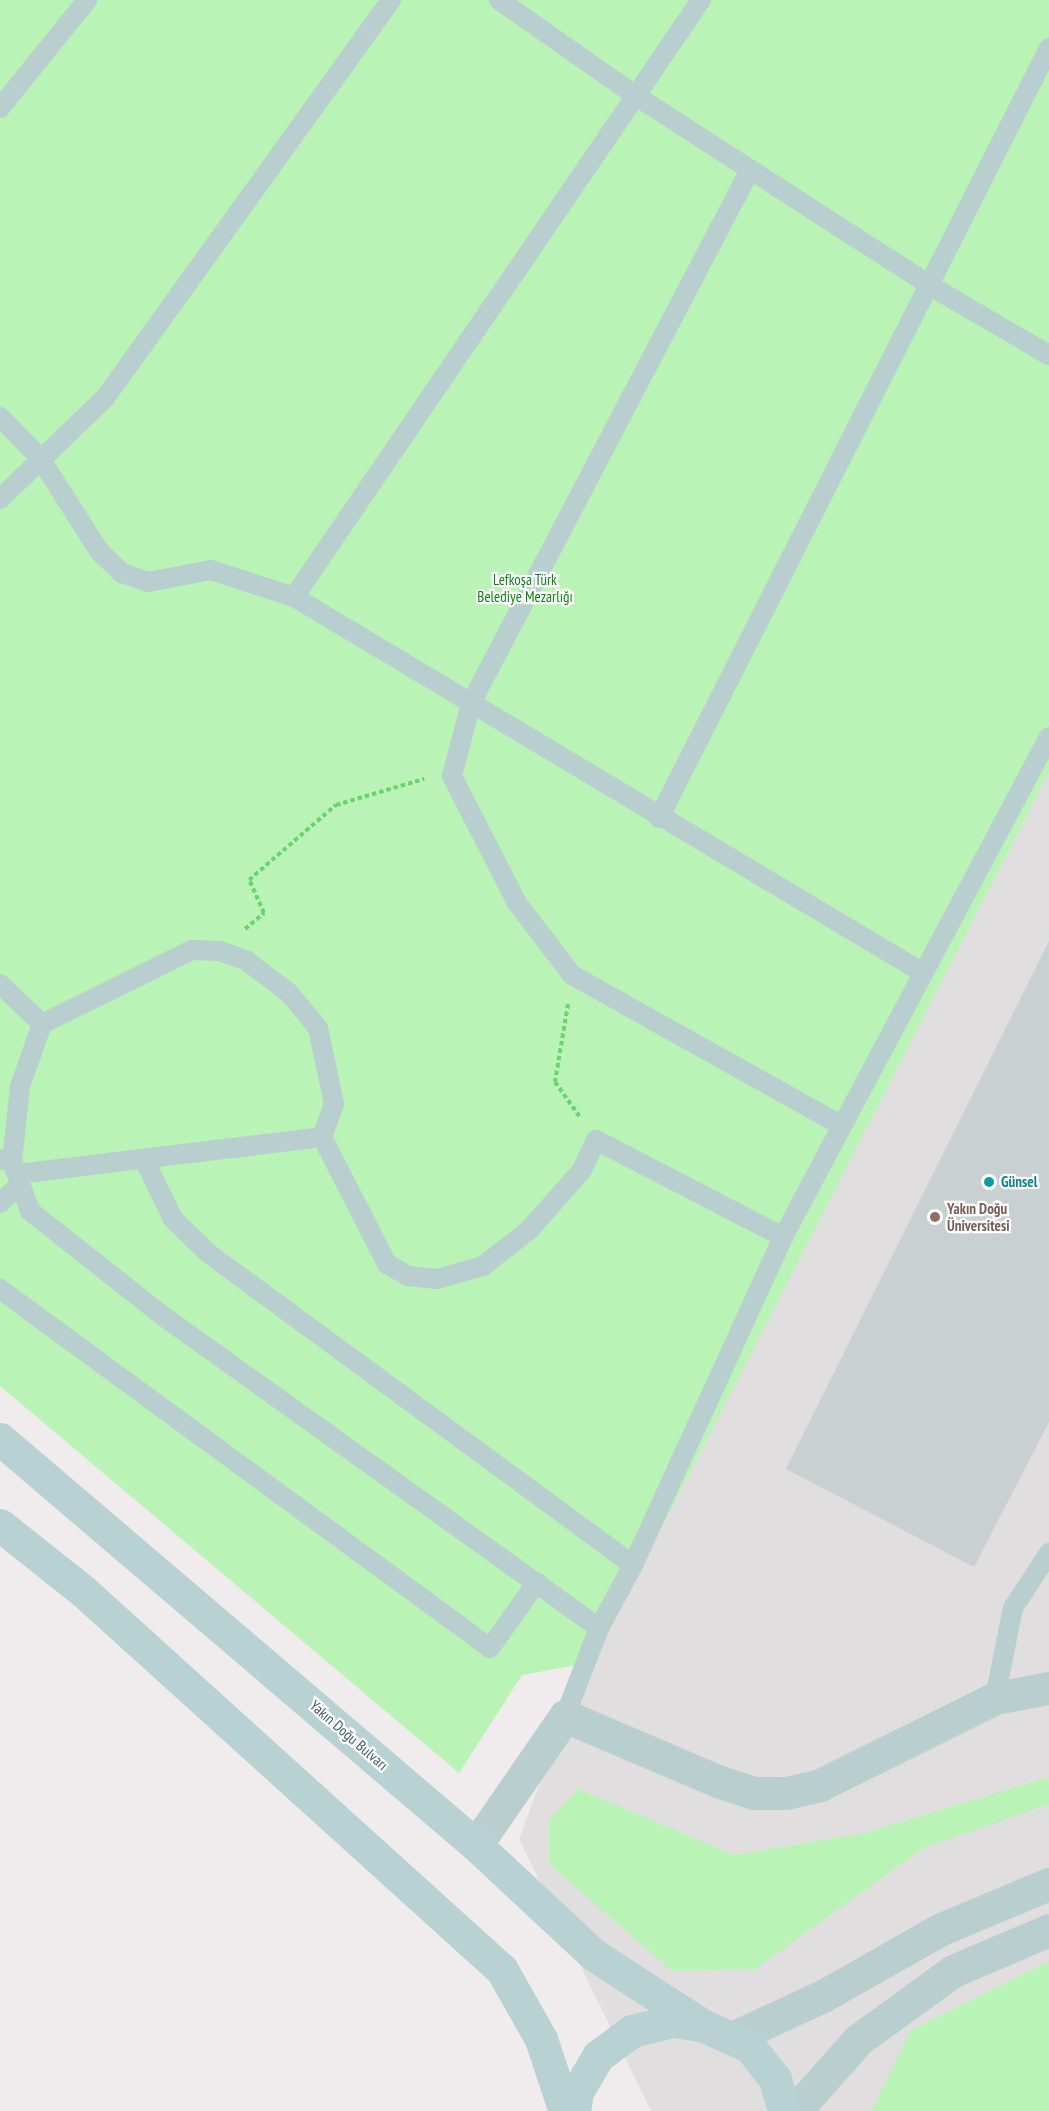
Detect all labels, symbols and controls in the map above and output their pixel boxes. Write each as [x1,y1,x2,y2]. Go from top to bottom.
park label: Lefkoşa Türk Belediye Mezarlığı [477,570,573,605]
place label: Günsel [1001,1173,1037,1191]
marker: Günsel [982,1175,996,1189]
place label: Yakın Doğu Üniversitesi [947,1199,1010,1234]
marker: Yakın Doğu Üniversitesi [928,1210,942,1224]
street label: Yakın Doğu Bulvarı [306,1696,392,1774]

